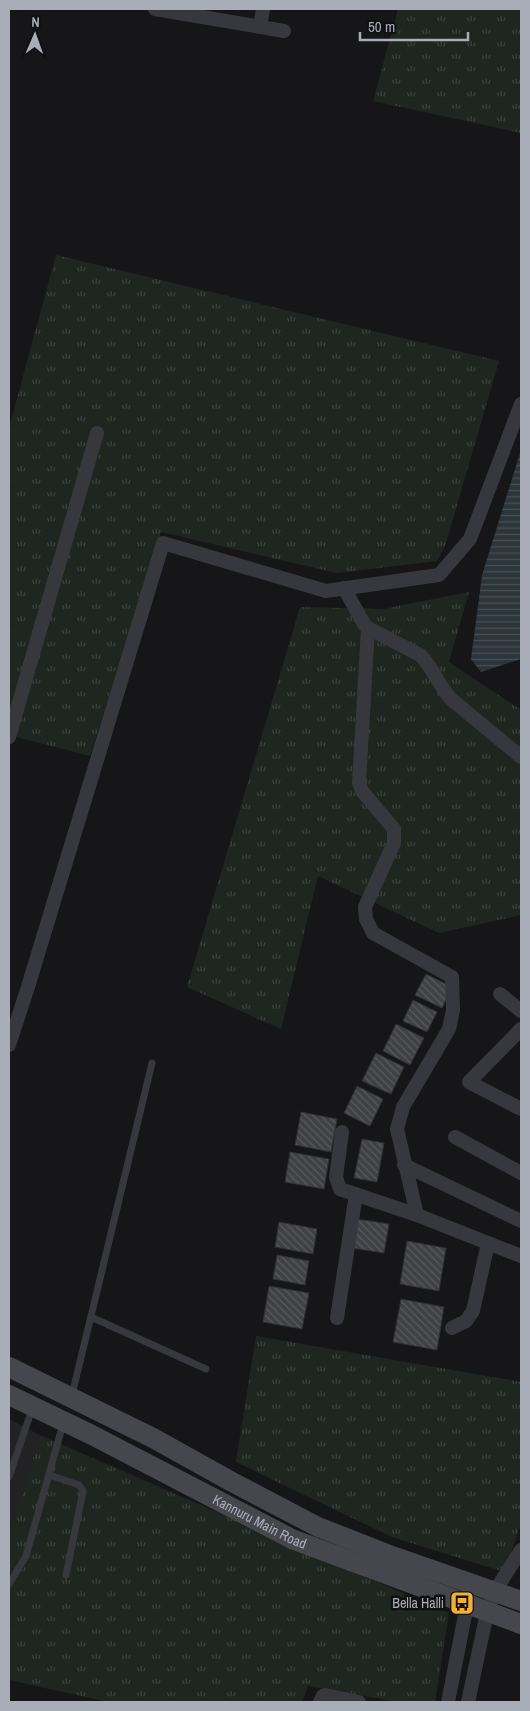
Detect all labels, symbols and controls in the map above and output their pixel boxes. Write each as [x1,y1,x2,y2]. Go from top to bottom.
north arrow [10,10,60,60]
scale bar [360,10,468,42]
text: N [31,13,40,31]
text: 50 m [368,16,395,37]
street label: Kannuru Main Road [210,1490,309,1553]
bus stop icon: Bella Halli [449,1590,475,1616]
place label: Bella Halli [392,1594,444,1612]

